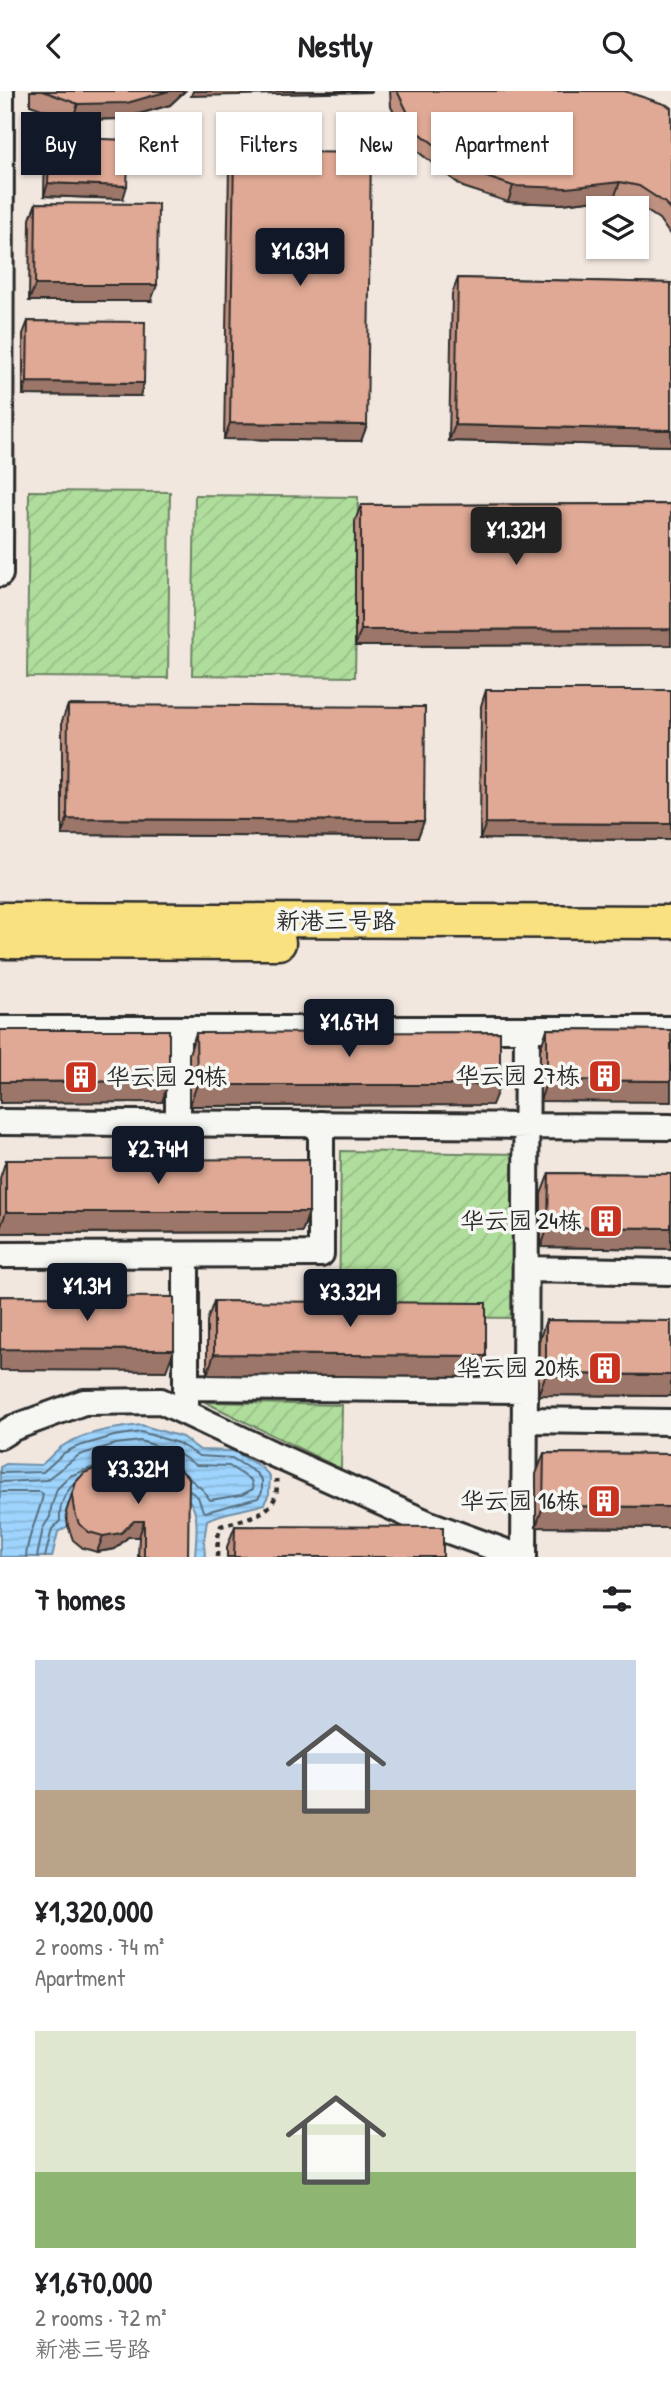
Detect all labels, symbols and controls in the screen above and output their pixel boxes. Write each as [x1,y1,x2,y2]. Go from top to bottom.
text: Nestly [298,24,373,67]
icon: back [35,27,73,65]
icon: search [598,27,636,65]
chip: Buy [21,112,101,175]
chip: Rent [115,112,202,175]
chip: Filters [216,112,322,175]
chip: New [336,112,417,175]
chip: Apartment [431,112,573,175]
map controls [586,196,649,259]
button: layers [586,196,649,259]
pin: ¥1.63M [243,229,357,288]
text: ¥1.63M [271,235,329,266]
pin: ¥1.32M [459,507,573,567]
text: ¥1.32M [487,514,545,545]
street label: 新港三号路 [276,904,396,936]
pin: ¥1.67M [292,999,406,1059]
text: ¥1.67M [320,1006,378,1037]
building icon: 华云园 27栋 [586,1057,624,1095]
building icon: 华云园 29栋 [62,1058,100,1096]
place label: 华云园 27栋 [455,1059,580,1091]
place label: 华云园 29栋 [106,1060,228,1092]
pin: ¥2.74M [101,1127,215,1186]
text: ¥2.74M [128,1133,188,1164]
building icon: 华云园 24栋 [587,1202,625,1240]
place label: 华云园 24栋 [460,1204,582,1236]
pin: ¥1.3M [38,1263,136,1323]
pin: ¥3.32M [293,1269,407,1329]
text: ¥1.3M [63,1270,111,1301]
text: ¥3.32M [320,1276,380,1307]
building icon: 华云园 20栋 [586,1349,624,1387]
place label: 华云园 20栋 [456,1351,580,1383]
pin: ¥3.32M [81,1447,195,1506]
text: ¥3.32M [108,1453,168,1484]
building icon: 华云园 16栋 [585,1482,623,1520]
place label: 华云园 16栋 [460,1484,580,1516]
text: 7 homes [35,1579,125,1619]
icon: filters [598,1580,636,1618]
icon: home [273,1706,399,1832]
text: ¥1,320,000 [35,1891,153,1931]
text: 2 rooms · 74 m² [35,1931,164,1962]
text: Apartment [35,1962,125,1993]
icon: home [273,2077,399,2203]
text: ¥1,670,000 [35,2262,153,2302]
text: 2 rooms · 72 m² [35,2302,167,2333]
text: 新港三号路 [35,2333,150,2364]

